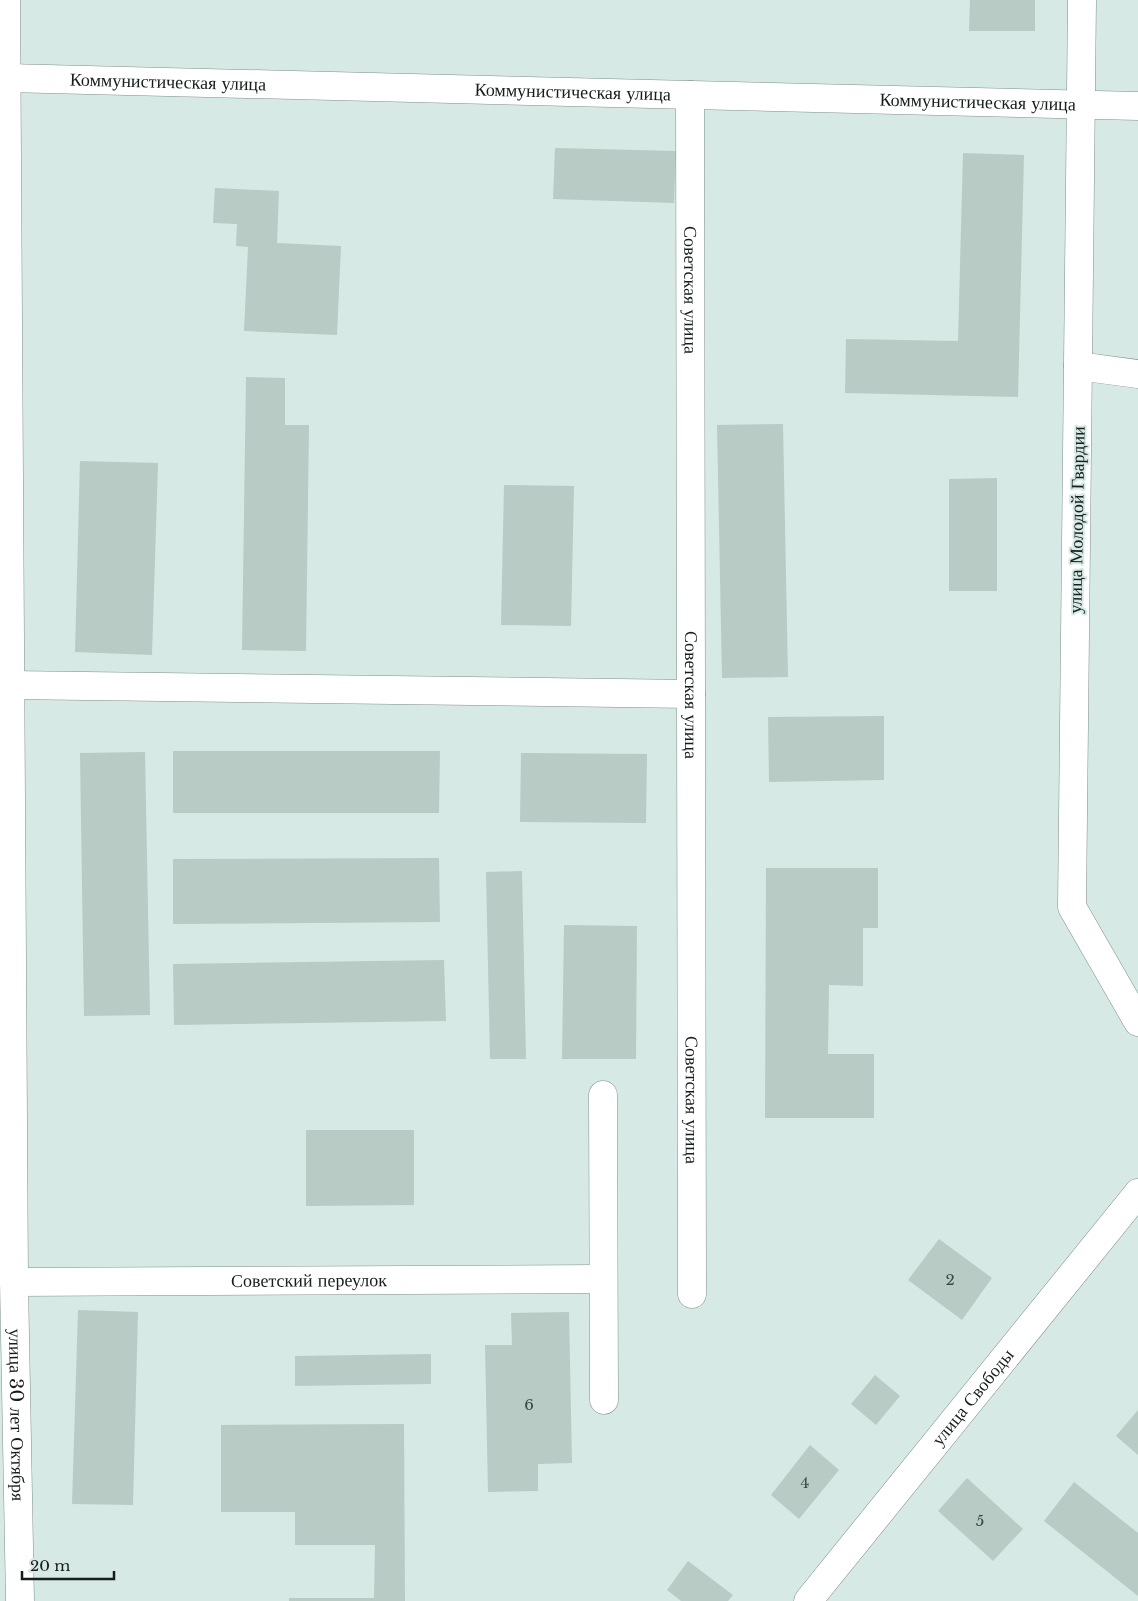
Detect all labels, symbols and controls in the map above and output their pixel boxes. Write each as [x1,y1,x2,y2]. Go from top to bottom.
street label: Коммунистическая улица [70,69,266,95]
street label: Коммунистическая улица [474,79,671,105]
street label: Коммунистическая улица [879,89,1076,115]
street label: Советская улица [679,226,701,354]
street label: улица Молодой Гвардии [1064,426,1090,614]
street label: Советская улица [680,631,702,759]
street label: Советская улица [681,1036,703,1164]
street label: Советский переулок [231,1269,387,1292]
house number: 2 [945,1270,955,1289]
street label: улица 30 лет Октября [4,1328,29,1501]
street label: улица Свободы [927,1345,1018,1450]
house number: 6 [524,1395,534,1414]
house number: 4 [801,1473,809,1492]
house number: 5 [976,1511,984,1530]
scale bar [22,1548,115,1580]
text: 20 m [30,1556,70,1575]

